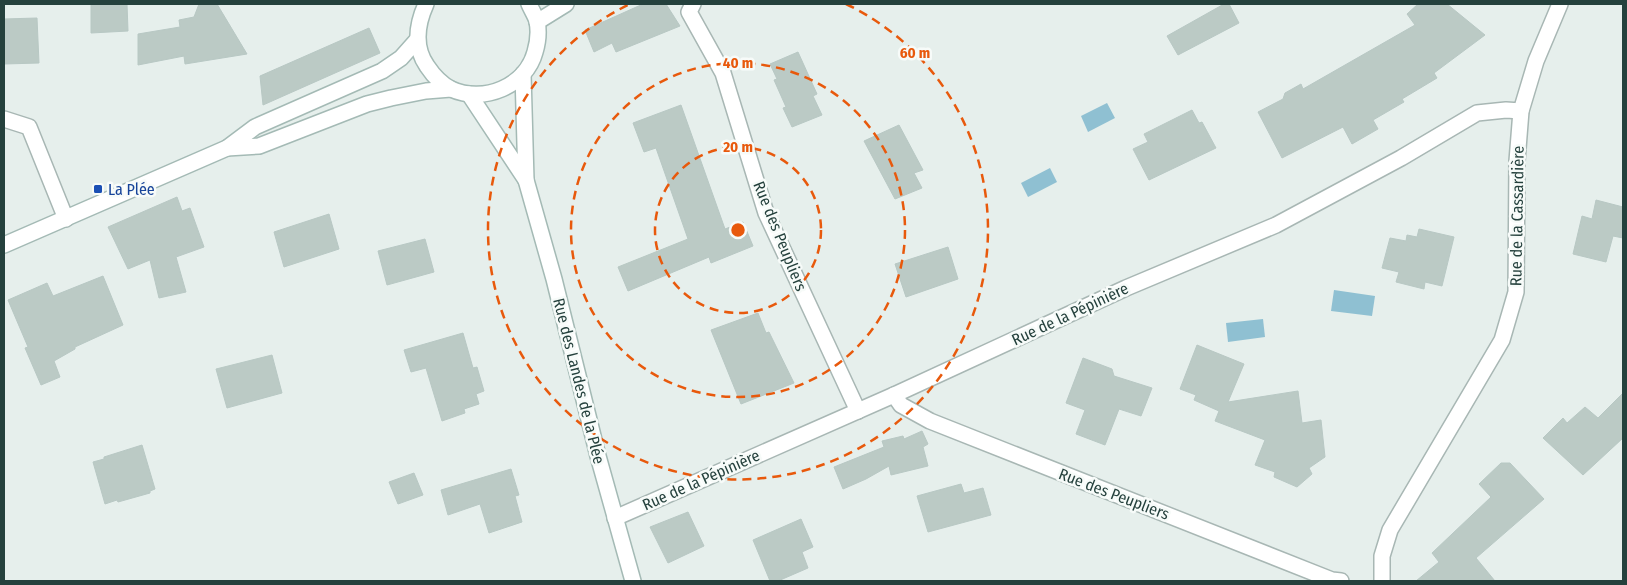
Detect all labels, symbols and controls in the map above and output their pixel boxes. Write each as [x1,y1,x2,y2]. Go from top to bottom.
text: 60 m [900,44,930,62]
text: 40 m [723,54,753,72]
text: 20 m [722,138,753,156]
street label: Rue de la Cassardière [1506,146,1528,286]
street label: Rue des Peupliers [749,178,811,294]
place label: La Plée [108,180,155,199]
marker: La Plée [92,183,104,195]
centre of rings [729,221,747,239]
street label: Rue de la Pépinière [1009,279,1131,349]
street label: Rue des Landes de la Plée [549,296,609,466]
street label: Rue de la Pépinière [639,446,763,514]
street label: Rue des Peupliers [1056,464,1172,524]

